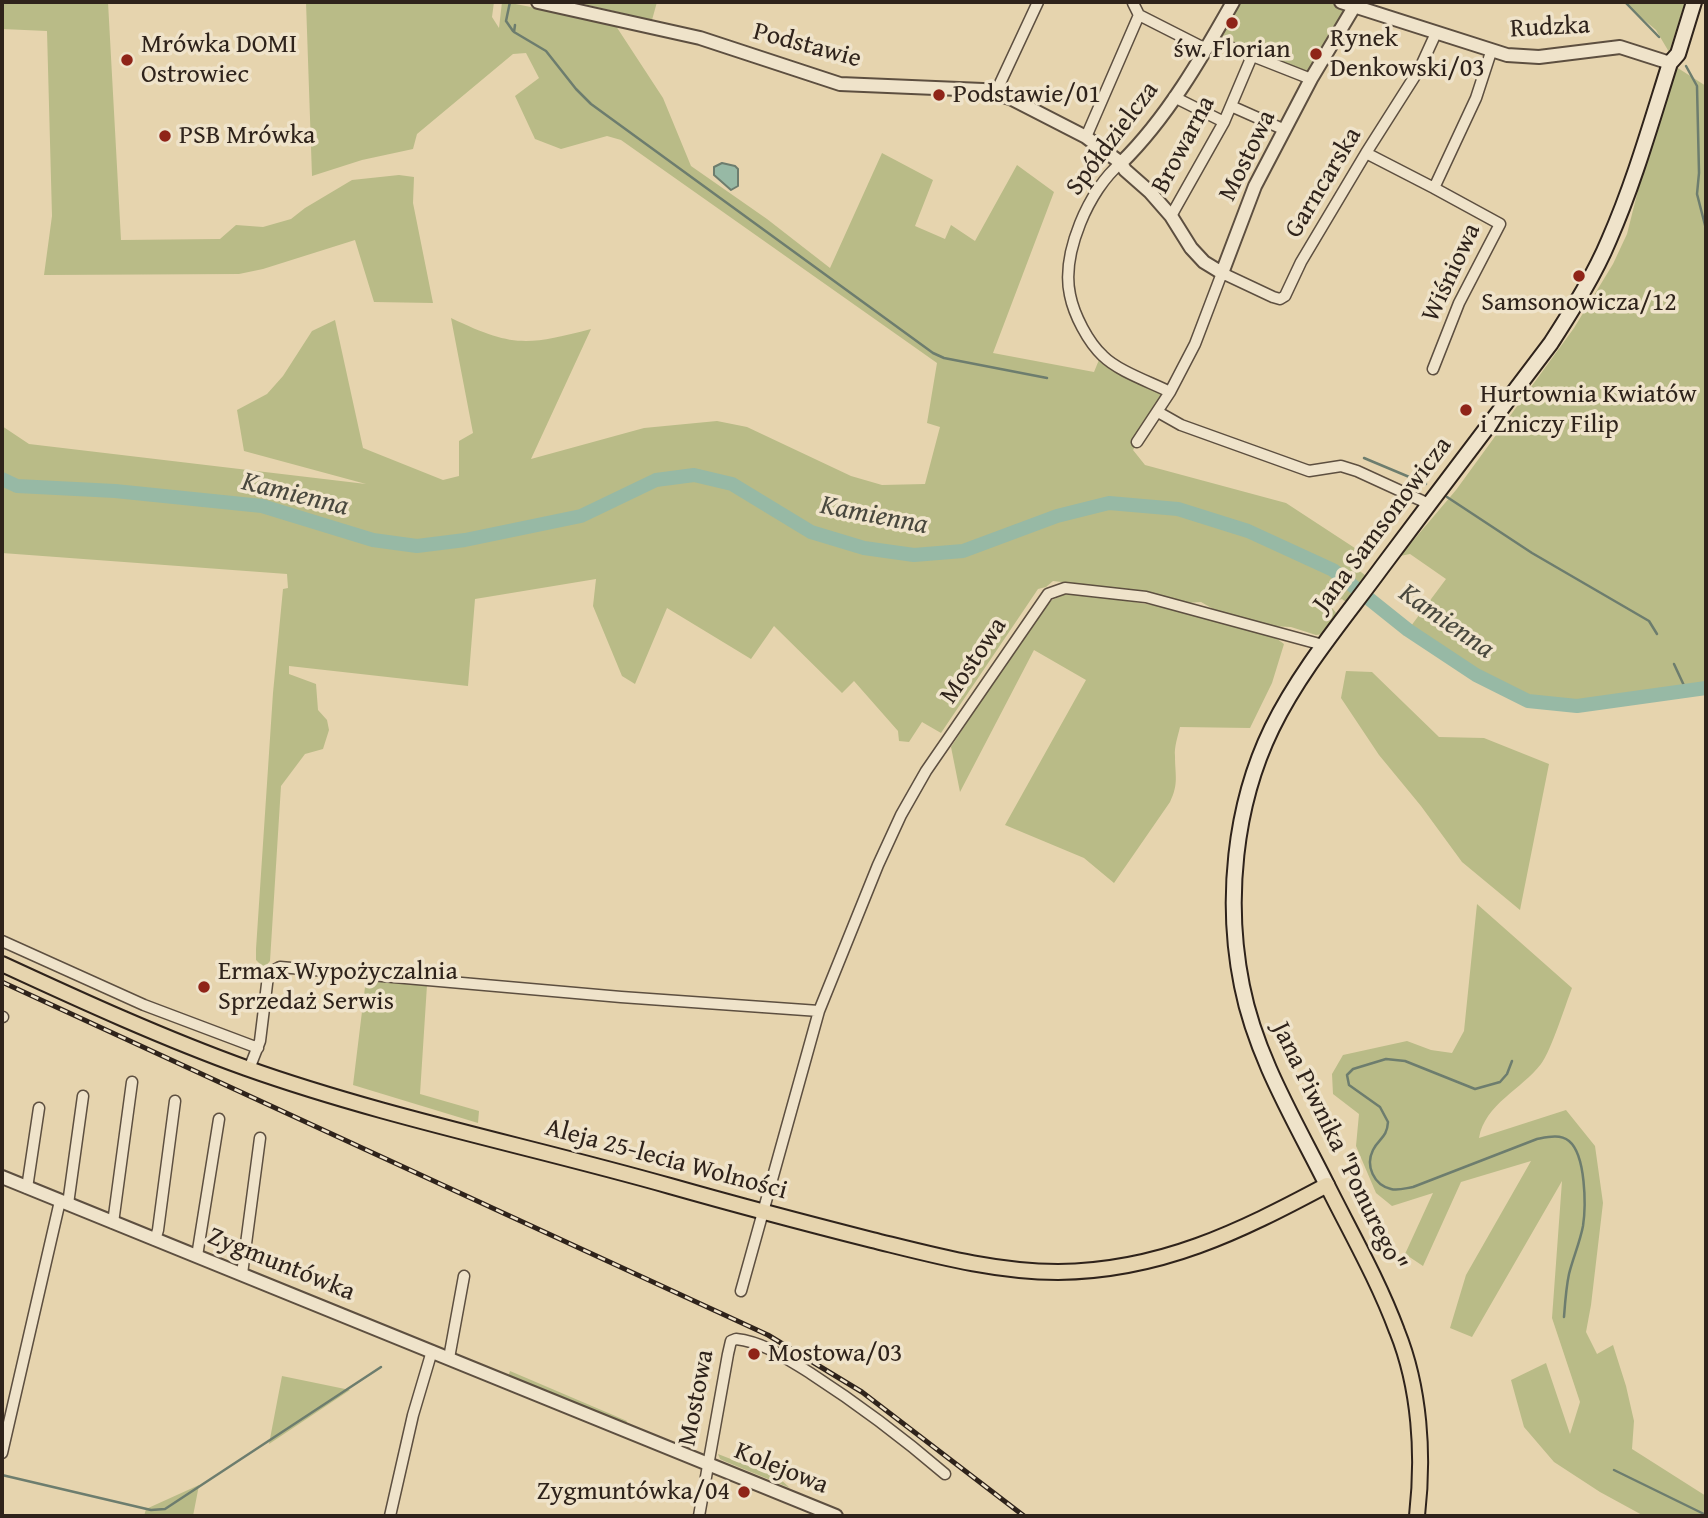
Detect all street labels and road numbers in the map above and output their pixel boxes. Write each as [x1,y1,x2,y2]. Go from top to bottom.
street label: Rudzka [1509,10,1591,46]
street label: Podstawie [750,17,864,75]
street label: Spółdzielcza [1060,76,1166,202]
street label: Browarna [1145,91,1223,199]
street label: Mostowa [1213,105,1283,207]
street label: Garncarska [1279,122,1369,244]
street label: Wiśniowa [1416,219,1488,327]
street label: Jana Samsonowicza [1307,431,1459,619]
street label: Mostowa [934,612,1014,710]
street label: Jana Piwnika "Ponurego" [1264,1017,1412,1277]
street label: Aleja 25-lecia Wolności [542,1113,790,1207]
street label: Zygmuntówka [203,1221,359,1309]
street label: Mostowa [672,1347,722,1449]
street label: Kolejowa [730,1436,832,1502]

